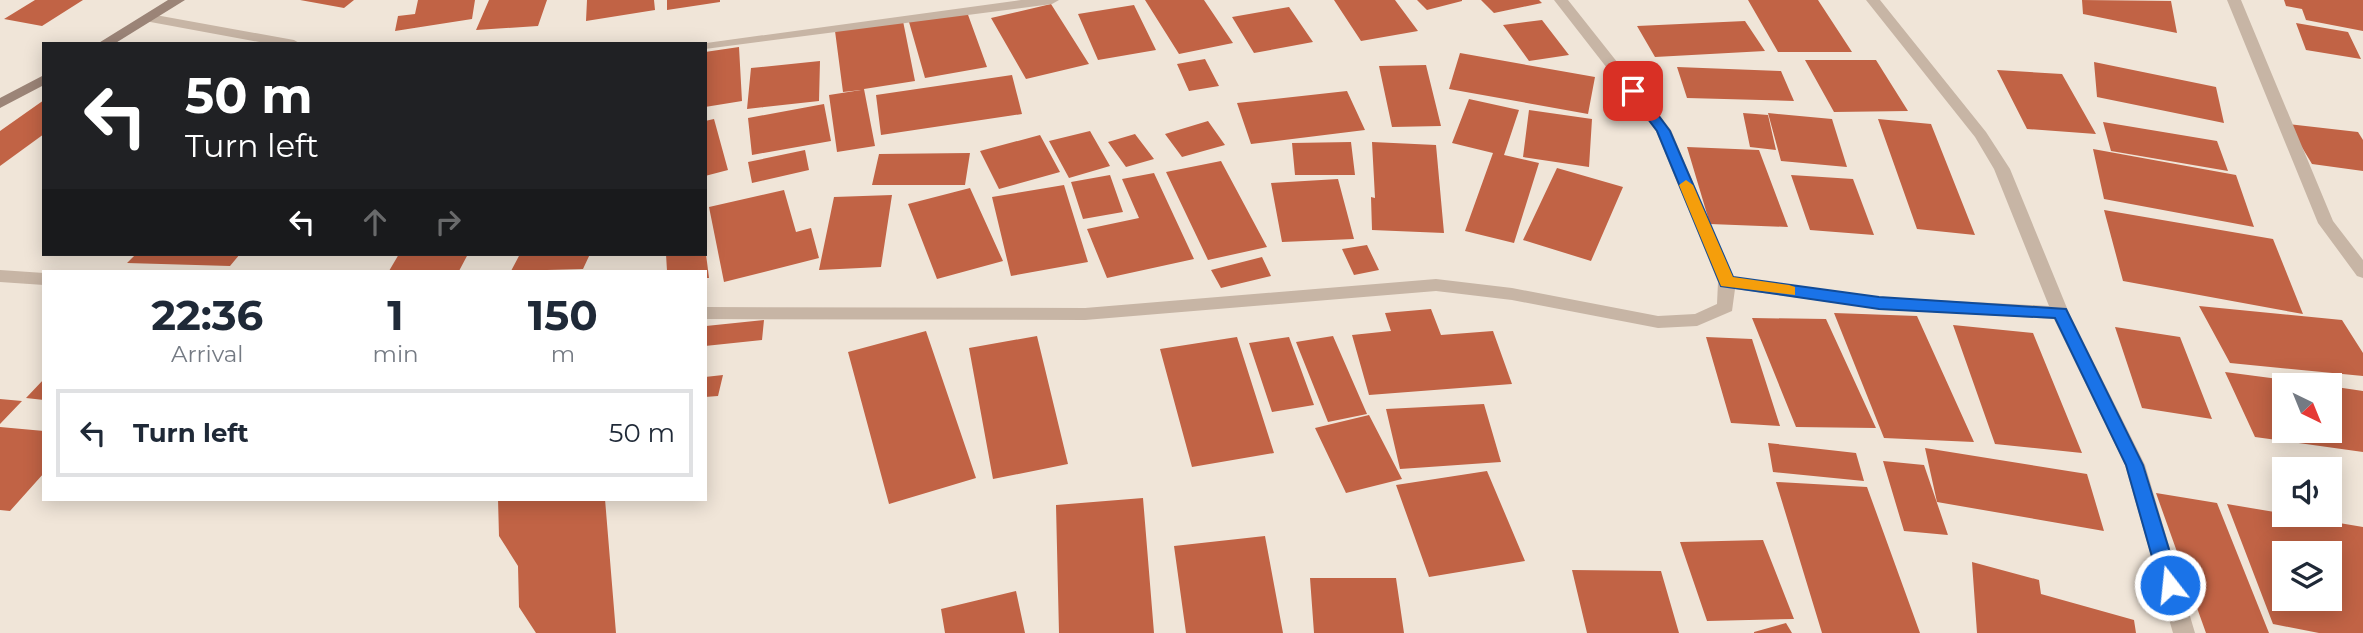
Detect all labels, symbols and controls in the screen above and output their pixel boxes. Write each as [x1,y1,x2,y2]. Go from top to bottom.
pin [1603,61,1663,121]
text: 50 m [185,66,313,125]
icon: left [70,70,161,161]
icon: arrive [1614,72,1652,110]
text: Turn left [185,126,319,165]
icon: left [283,203,321,241]
icon: ahead [356,203,394,241]
icon: right [429,203,467,241]
text: 22:36 [151,289,263,341]
text: 1 [387,289,404,341]
text: 150 [528,289,598,341]
text: Arrival [171,340,244,368]
text: min [373,340,419,368]
text: m [551,340,575,368]
north arrow [2272,373,2342,443]
map controls [2272,373,2342,611]
icon: left [74,414,112,452]
text: Turn left [133,417,249,449]
text: 50 m [609,417,675,449]
button: sound [2272,457,2342,527]
button: layers [2272,541,2342,611]
position arrow [2133,548,2207,622]

